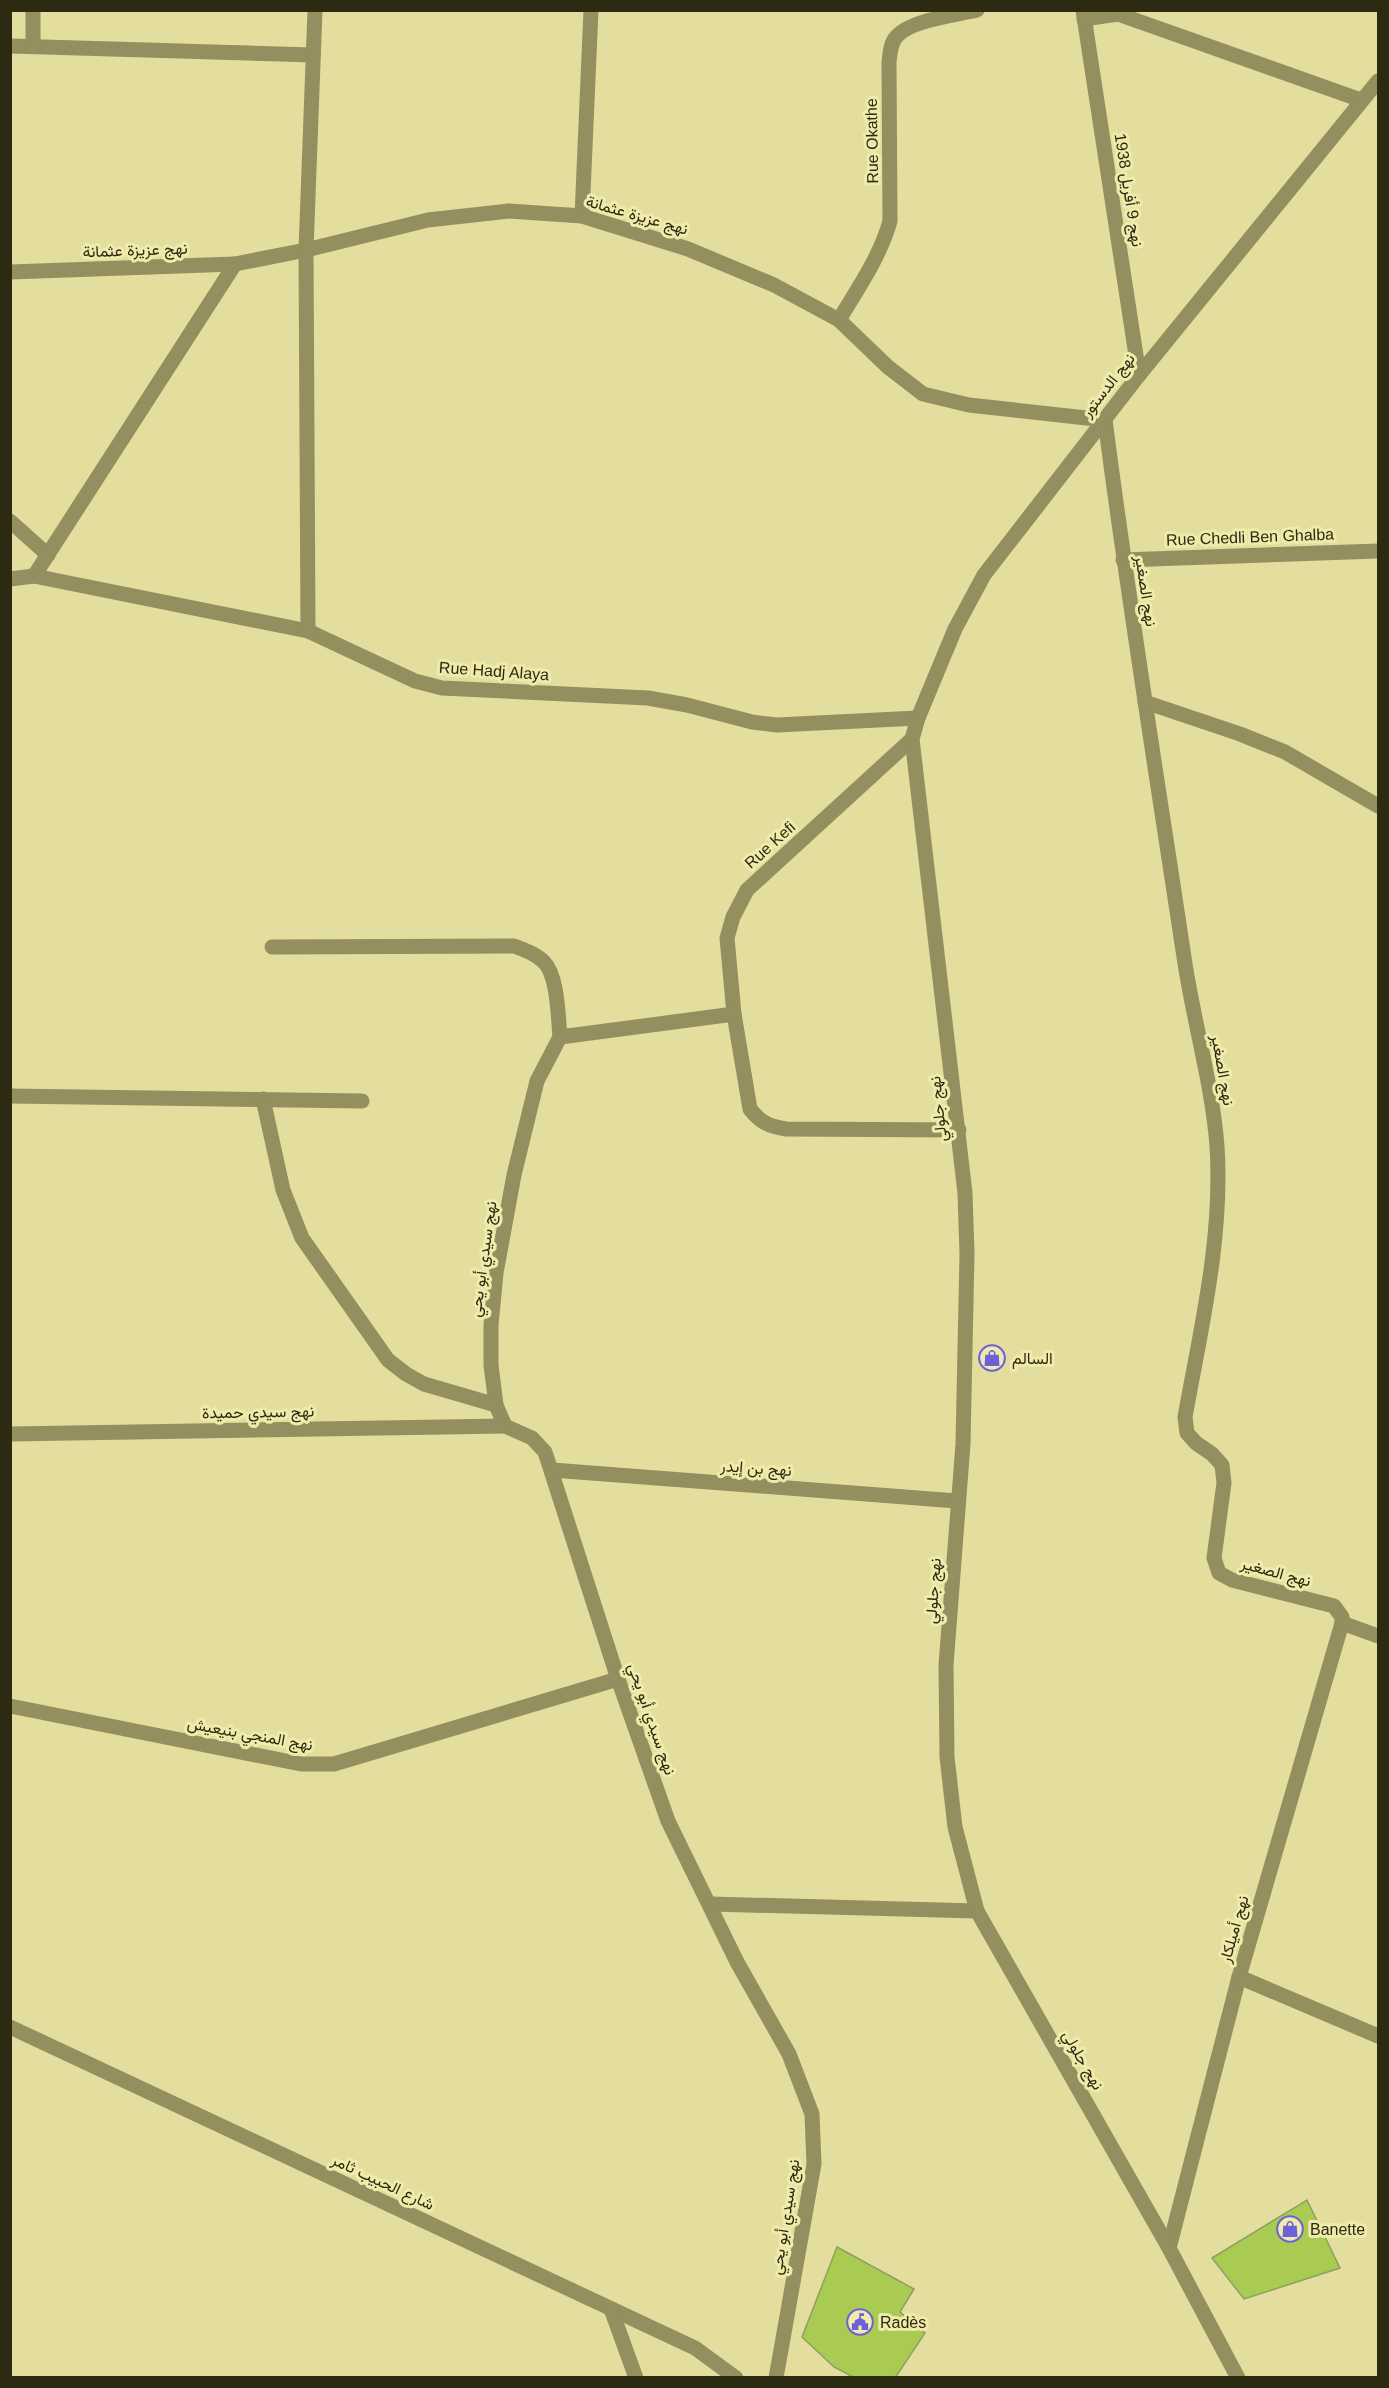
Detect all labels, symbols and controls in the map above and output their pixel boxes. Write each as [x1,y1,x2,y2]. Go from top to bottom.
street label: Rue Okathe [863,98,881,184]
street label: نهج 9 أفريل 1938 [1109,132,1146,249]
street label: نهج عزيزة عثمانة [583,192,690,241]
street label: نهج عزيزة عثمانة [82,240,188,263]
street label: نهج الدستور [1077,350,1140,423]
street label: Rue Chedli Ben Ghalba [1166,526,1334,548]
street label: نهج الصغير [1129,553,1160,628]
street label: Rue Hadj Alaya [438,659,550,683]
street label: Rue Kefi [742,818,798,872]
street label: نهج الصغير [1205,1032,1238,1107]
street label: نهج جلولي [926,1075,955,1143]
street label: نهج سيدي أبو يحي [466,1200,505,1319]
shop icon: السالم [977,1343,1007,1373]
place label: السالم [1012,1350,1053,1369]
street label: نهج سيدي حميدة [202,1403,314,1426]
street label: نهج بن إيدر [719,1457,792,1482]
street label: نهج الصغير [1237,1554,1313,1592]
street label: نهج جلولي [922,1558,949,1625]
street label: نهج سيدي أبو يحي [620,1661,679,1779]
street label: نهج المنجي بنيعيش [185,1715,314,1758]
street label: نهج أميلكار [1216,1894,1255,1966]
street label: نهج جلولي [1055,2027,1107,2095]
street label: شارع الحبيب ثامر [327,2150,437,2216]
street label: نهج سيدي أبو يحي [767,2158,807,2277]
shop icon: Banette [1275,2214,1305,2244]
place label: Banette [1310,2221,1365,2238]
public building icon: Radès [845,2307,875,2337]
place label: Radès [880,2314,926,2331]

